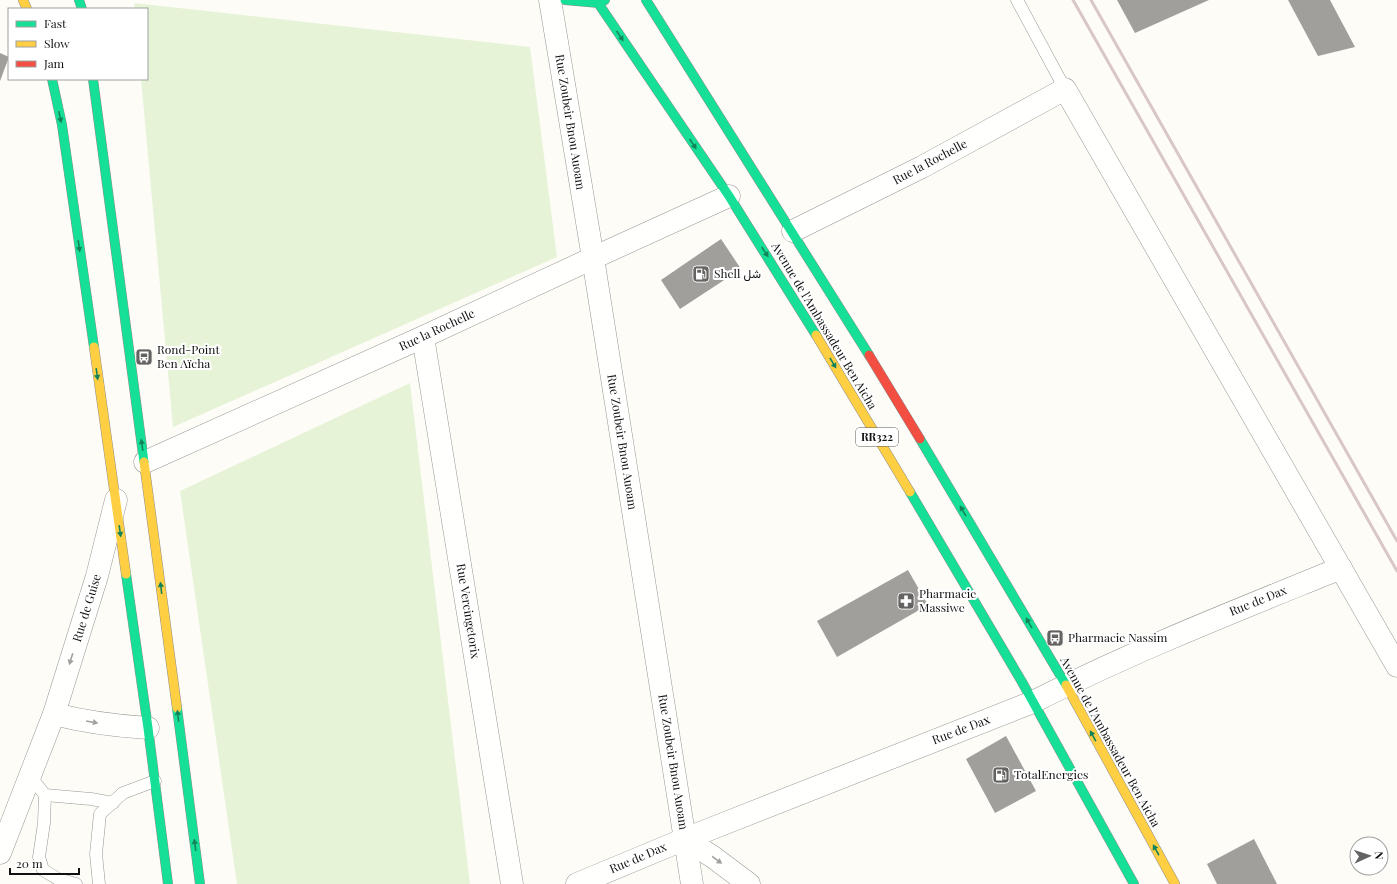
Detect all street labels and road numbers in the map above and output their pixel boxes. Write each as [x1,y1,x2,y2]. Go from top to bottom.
street label: Rue Zoubeir Bnou Auoam [552,53,590,191]
street label: Rue la Rochelle [890,135,969,187]
street label: Avenue de l'Ambassadeur Ben Aicha [768,238,881,412]
street label: Rue la Rochelle [396,305,477,354]
street label: Rue Zoubeir Bnou Auoam [604,373,642,511]
road number: RR322 [856,428,898,446]
street label: Rue Vercingetorix [454,562,485,660]
street label: Rue de Guise [68,572,104,644]
street label: Rue de Dax [1227,581,1289,619]
street label: Avenue de l'Ambassadeur Ben Aicha [1057,653,1164,830]
street label: Rue Zoubeir Bnou Auoam [655,693,693,831]
street label: Rue de Dax [929,710,993,747]
street label: Rue de Dax [607,838,669,876]

